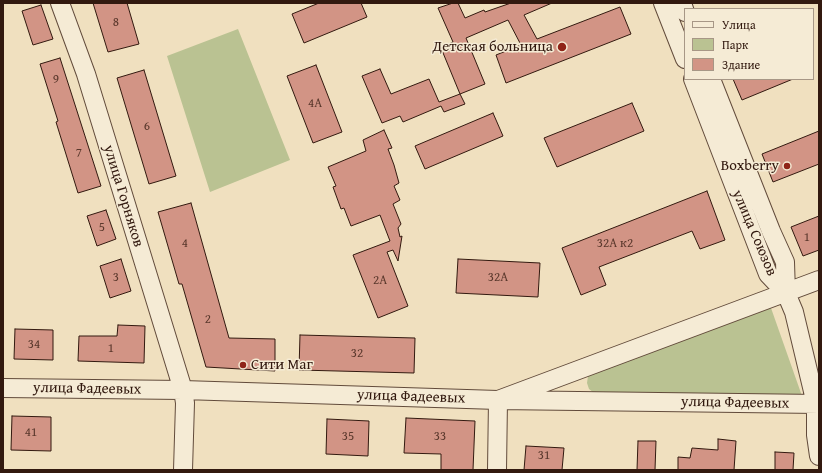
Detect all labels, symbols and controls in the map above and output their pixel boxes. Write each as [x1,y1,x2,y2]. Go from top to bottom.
legend [684,8,814,80]
house number: 8 [113,15,119,31]
text: Улица [722,16,756,33]
text: Парк [722,36,748,53]
place label: Детская больница [433,38,553,56]
marker: Детская больница [556,41,568,53]
text: Здание [722,56,760,73]
house number: 9 [53,72,59,88]
house number: 4А [308,96,322,112]
house number: 6 [144,119,150,135]
street label: улица Горняков [99,143,147,249]
house number: 7 [76,146,82,162]
place label: Boxberry [721,157,779,175]
marker: Boxberry [782,161,792,171]
street label: улица Союзов [728,187,780,279]
house number: 5 [99,220,105,236]
house number: 1 [804,230,810,246]
house number: 4 [182,236,188,252]
house number: 32А к2 [597,236,633,252]
house number: 3 [113,270,119,286]
house number: 32А [488,270,508,286]
house number: 2А [373,273,387,289]
house number: 2 [205,312,211,328]
house number: 34 [28,337,40,353]
house number: 1 [108,341,114,357]
house number: 32 [351,346,363,362]
place label: Сити Маг [251,356,313,374]
marker: Сити Маг [238,360,248,370]
street label: улица Фадеевых [33,379,141,399]
street label: улица Фадеевых [357,386,465,408]
street label: улица Фадеевых [681,393,789,413]
house number: 41 [25,425,37,441]
house number: 35 [342,429,354,445]
house number: 33 [434,429,446,445]
house number: 31 [538,448,550,464]

